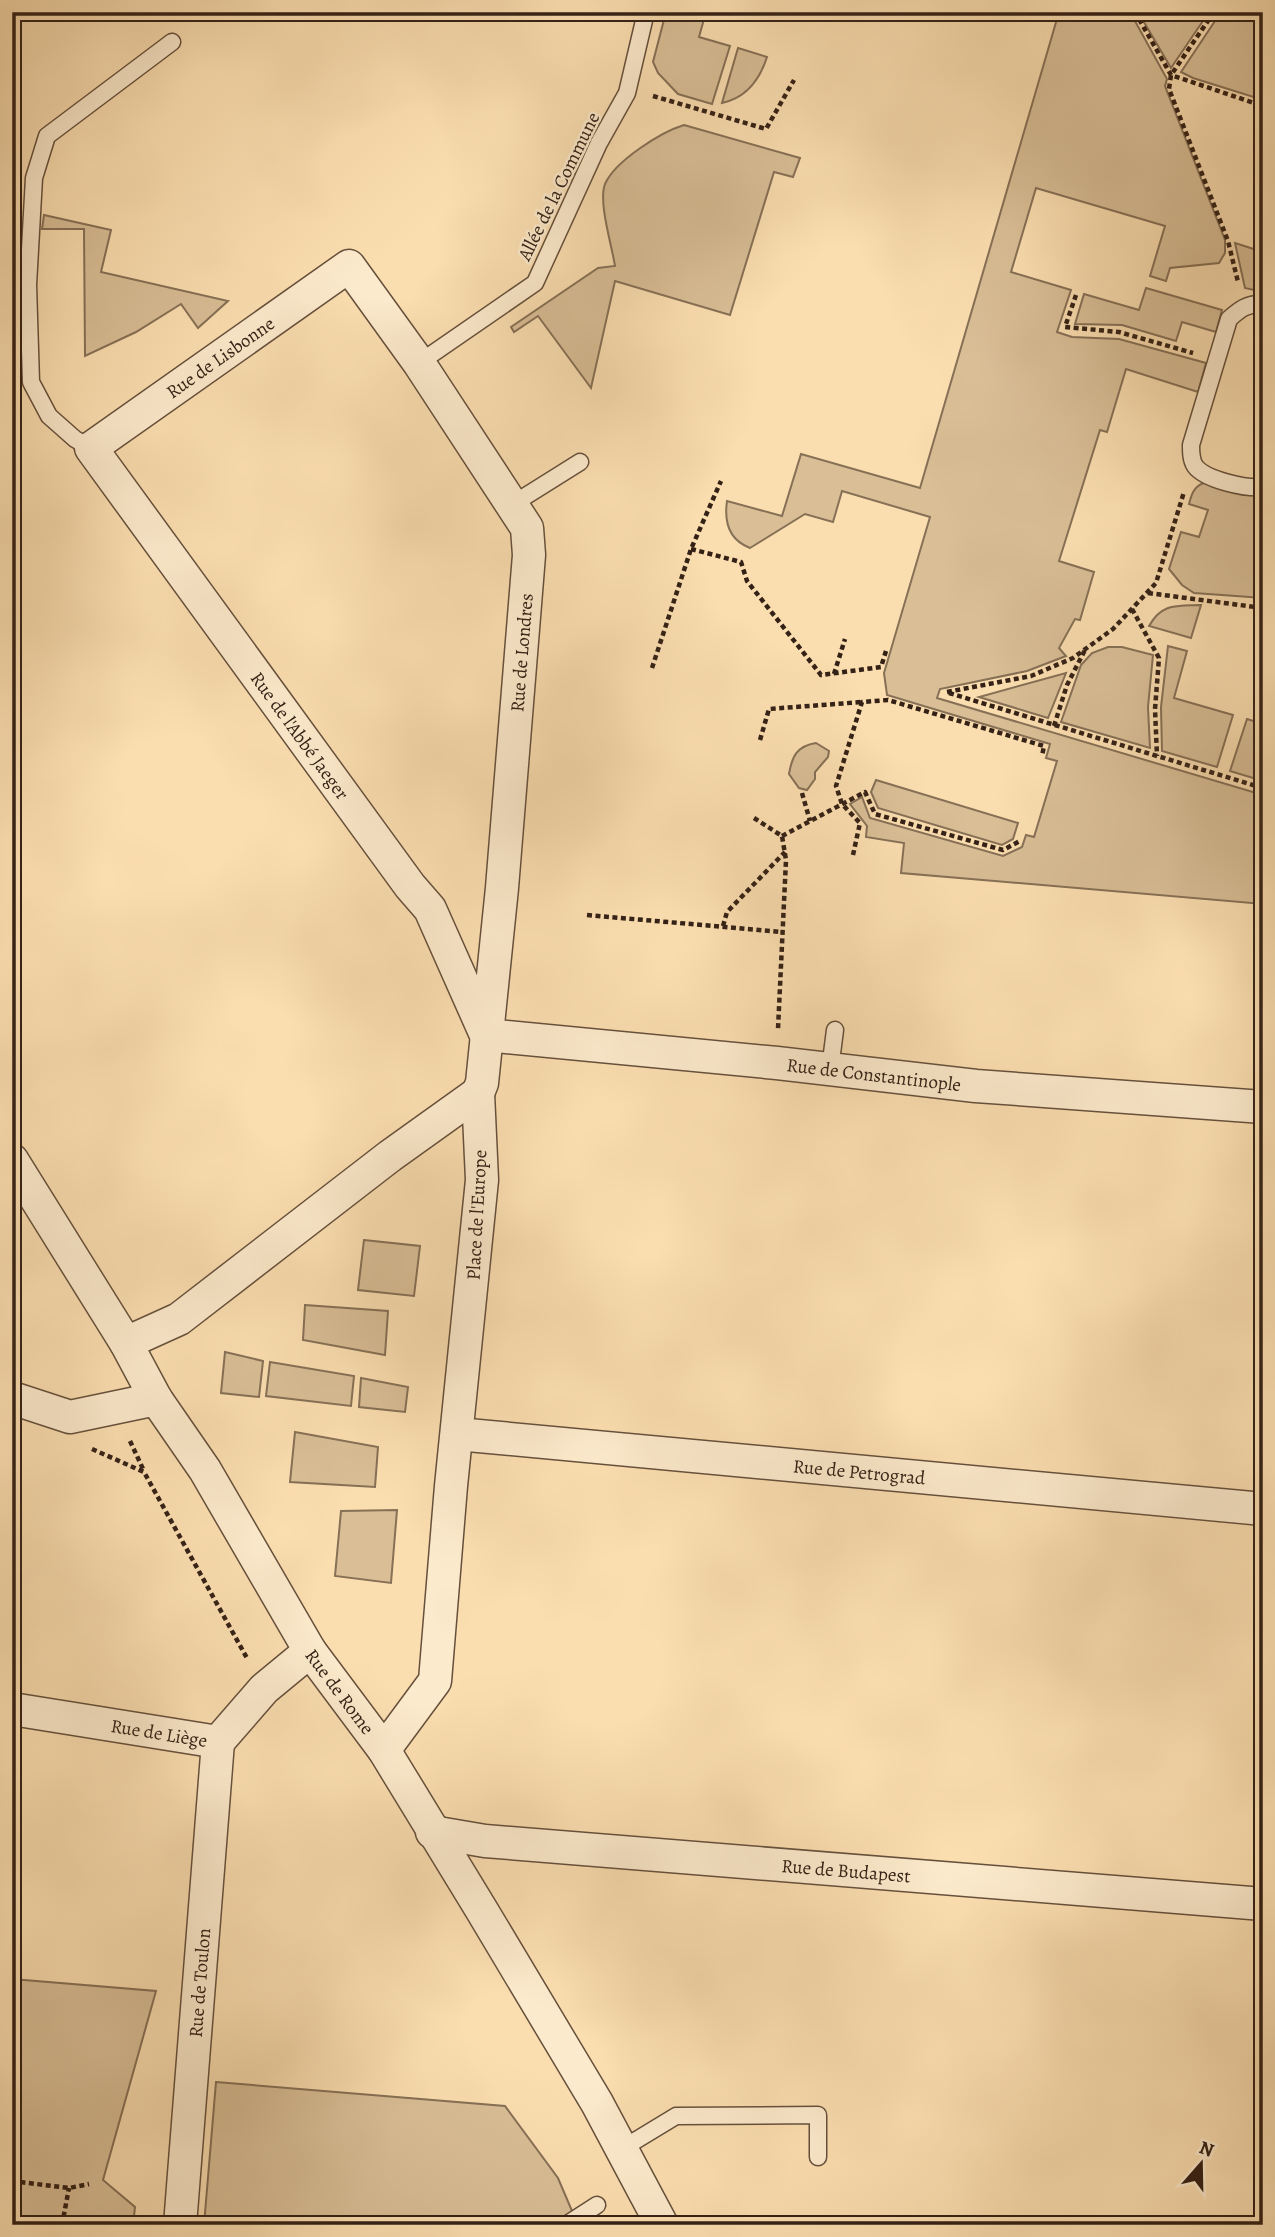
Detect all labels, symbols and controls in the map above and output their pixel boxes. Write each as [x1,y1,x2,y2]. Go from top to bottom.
street label: Allée de la Commune [511,108,606,266]
street label: Rue de Lisbonne [161,311,280,405]
street label: Rue de Londres [504,592,540,713]
street label: Rue de l'Abbé Jaeger [244,667,355,805]
street label: Rue de Constantinople [785,1052,963,1098]
street label: Place de l'Europe [461,1149,493,1281]
street label: Rue de Petrograd [792,1453,927,1492]
street label: Rue de Rome [299,1644,380,1740]
street label: Rue de Liège [109,1713,209,1754]
street label: Rue de Budapest [781,1853,911,1889]
street label: Rue de Toulon [183,1927,217,2038]
north arrow [1166,2128,1236,2198]
text: N [1196,2134,1218,2164]

